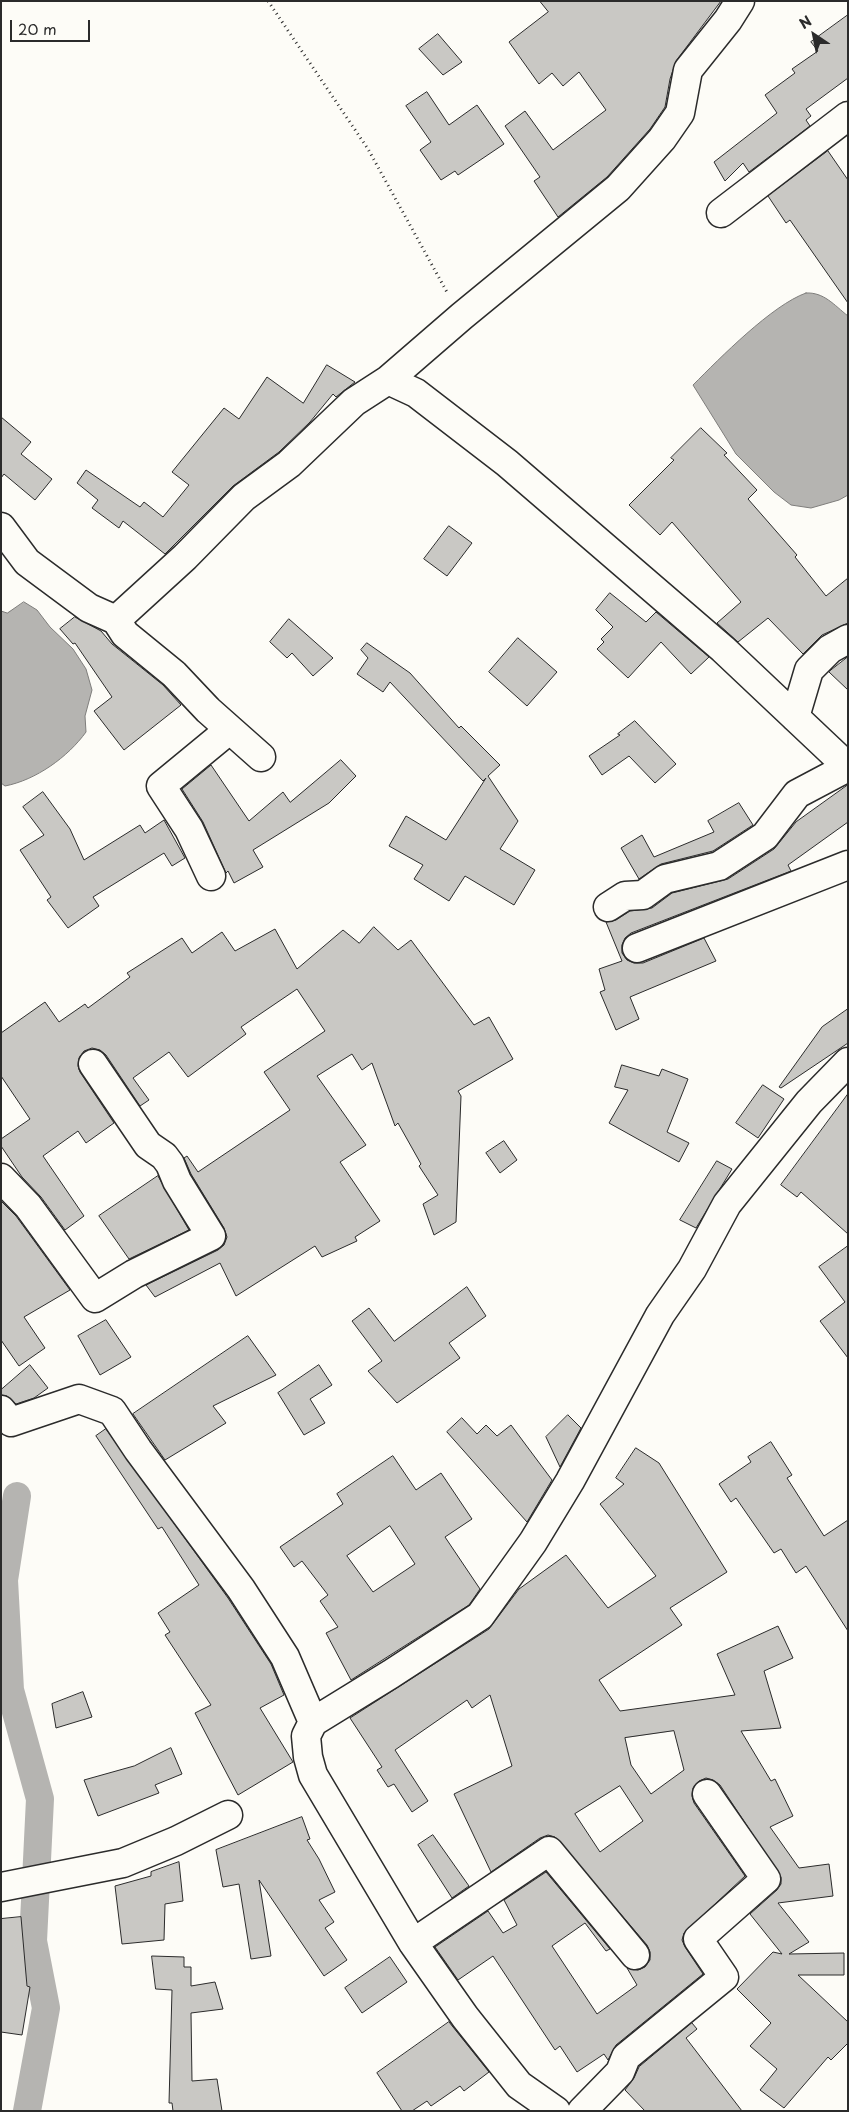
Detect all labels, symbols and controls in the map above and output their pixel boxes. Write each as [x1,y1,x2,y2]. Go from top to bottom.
scale bar [12,10,92,42]
north arrow [789,10,839,60]
text: N [795,10,816,34]
text: 20 m [18,17,57,40]

